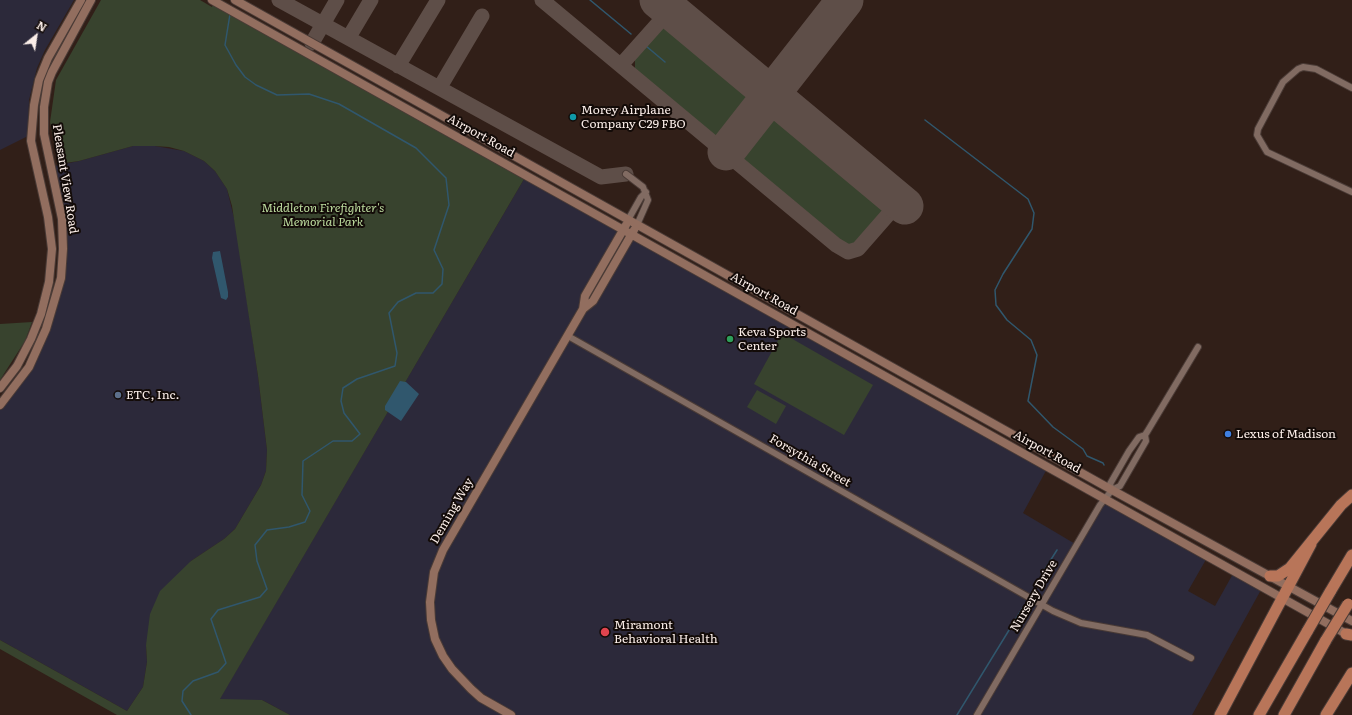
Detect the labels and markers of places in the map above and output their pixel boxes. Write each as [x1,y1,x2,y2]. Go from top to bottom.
place label: Morey Airplane Company C29 FBO [581,103,686,131]
marker: Morey Airplane Company C29 FBO [568,112,578,122]
place label: Keva Sports Center [738,325,806,353]
marker: Keva Sports Center [725,334,735,344]
place label: ETC, Inc. [126,388,180,402]
marker: ETC, Inc. [113,390,123,400]
place label: Lexus of Madison [1236,427,1336,441]
marker: Lexus of Madison [1223,429,1233,439]
place label: Miramont Behavioral Health [614,618,718,646]
marker: Miramont Behavioral Health [599,626,611,638]

